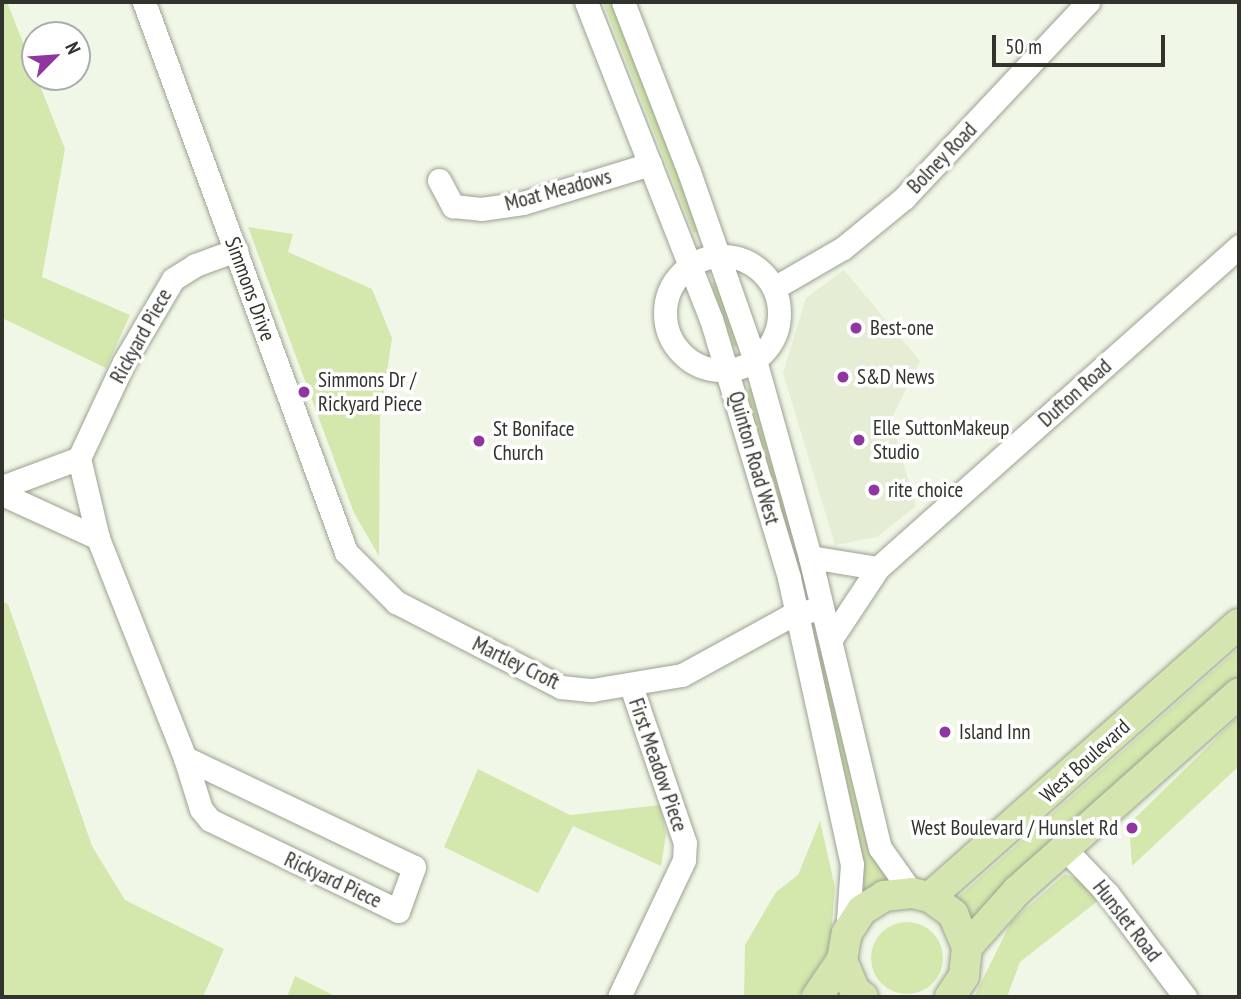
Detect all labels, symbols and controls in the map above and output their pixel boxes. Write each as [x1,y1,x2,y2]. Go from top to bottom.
north arrow [21,21,91,91]
scale bar [996,21,1169,65]
text: 50 m [1005,33,1042,60]
text: N [60,38,86,58]
street label: Bolney Road [902,117,982,199]
street label: Moat Meadows [502,164,614,216]
street label: Simmons Drive [220,234,280,344]
street label: Rickyard Piece [105,284,177,388]
place label: Best-one [870,315,934,341]
marker: Best-one [848,320,864,336]
street label: Dufton Road [1033,354,1117,432]
place label: S&D News [857,364,935,390]
place label: Simmons Dr / Rickyard Piece [318,367,422,417]
marker: S&D News [835,369,851,385]
marker: Simmons Dr / Rickyard Piece [296,384,312,400]
street label: Quinton Road West [723,388,785,528]
place label: Elle SuttonMakeup Studio [873,415,1009,465]
place label: St Boniface Church [493,416,575,466]
marker: Elle SuttonMakeup Studio [851,432,867,448]
marker: St Boniface Church [471,433,487,449]
place label: rite choice [888,477,963,503]
marker: rite choice [866,482,882,498]
street label: Martley Croft [468,631,564,695]
street label: First Meadow Piece [623,695,693,835]
street label: West Boulevard [1035,714,1135,808]
place label: Island Inn [959,719,1030,745]
marker: Island Inn [937,724,953,740]
place label: West Boulevard / Hunslet Rd [911,815,1118,841]
marker: West Boulevard / Hunslet Rd [1124,820,1140,836]
street label: Rickyard Piece [280,847,386,913]
street label: Hunslet Road [1087,875,1167,967]

